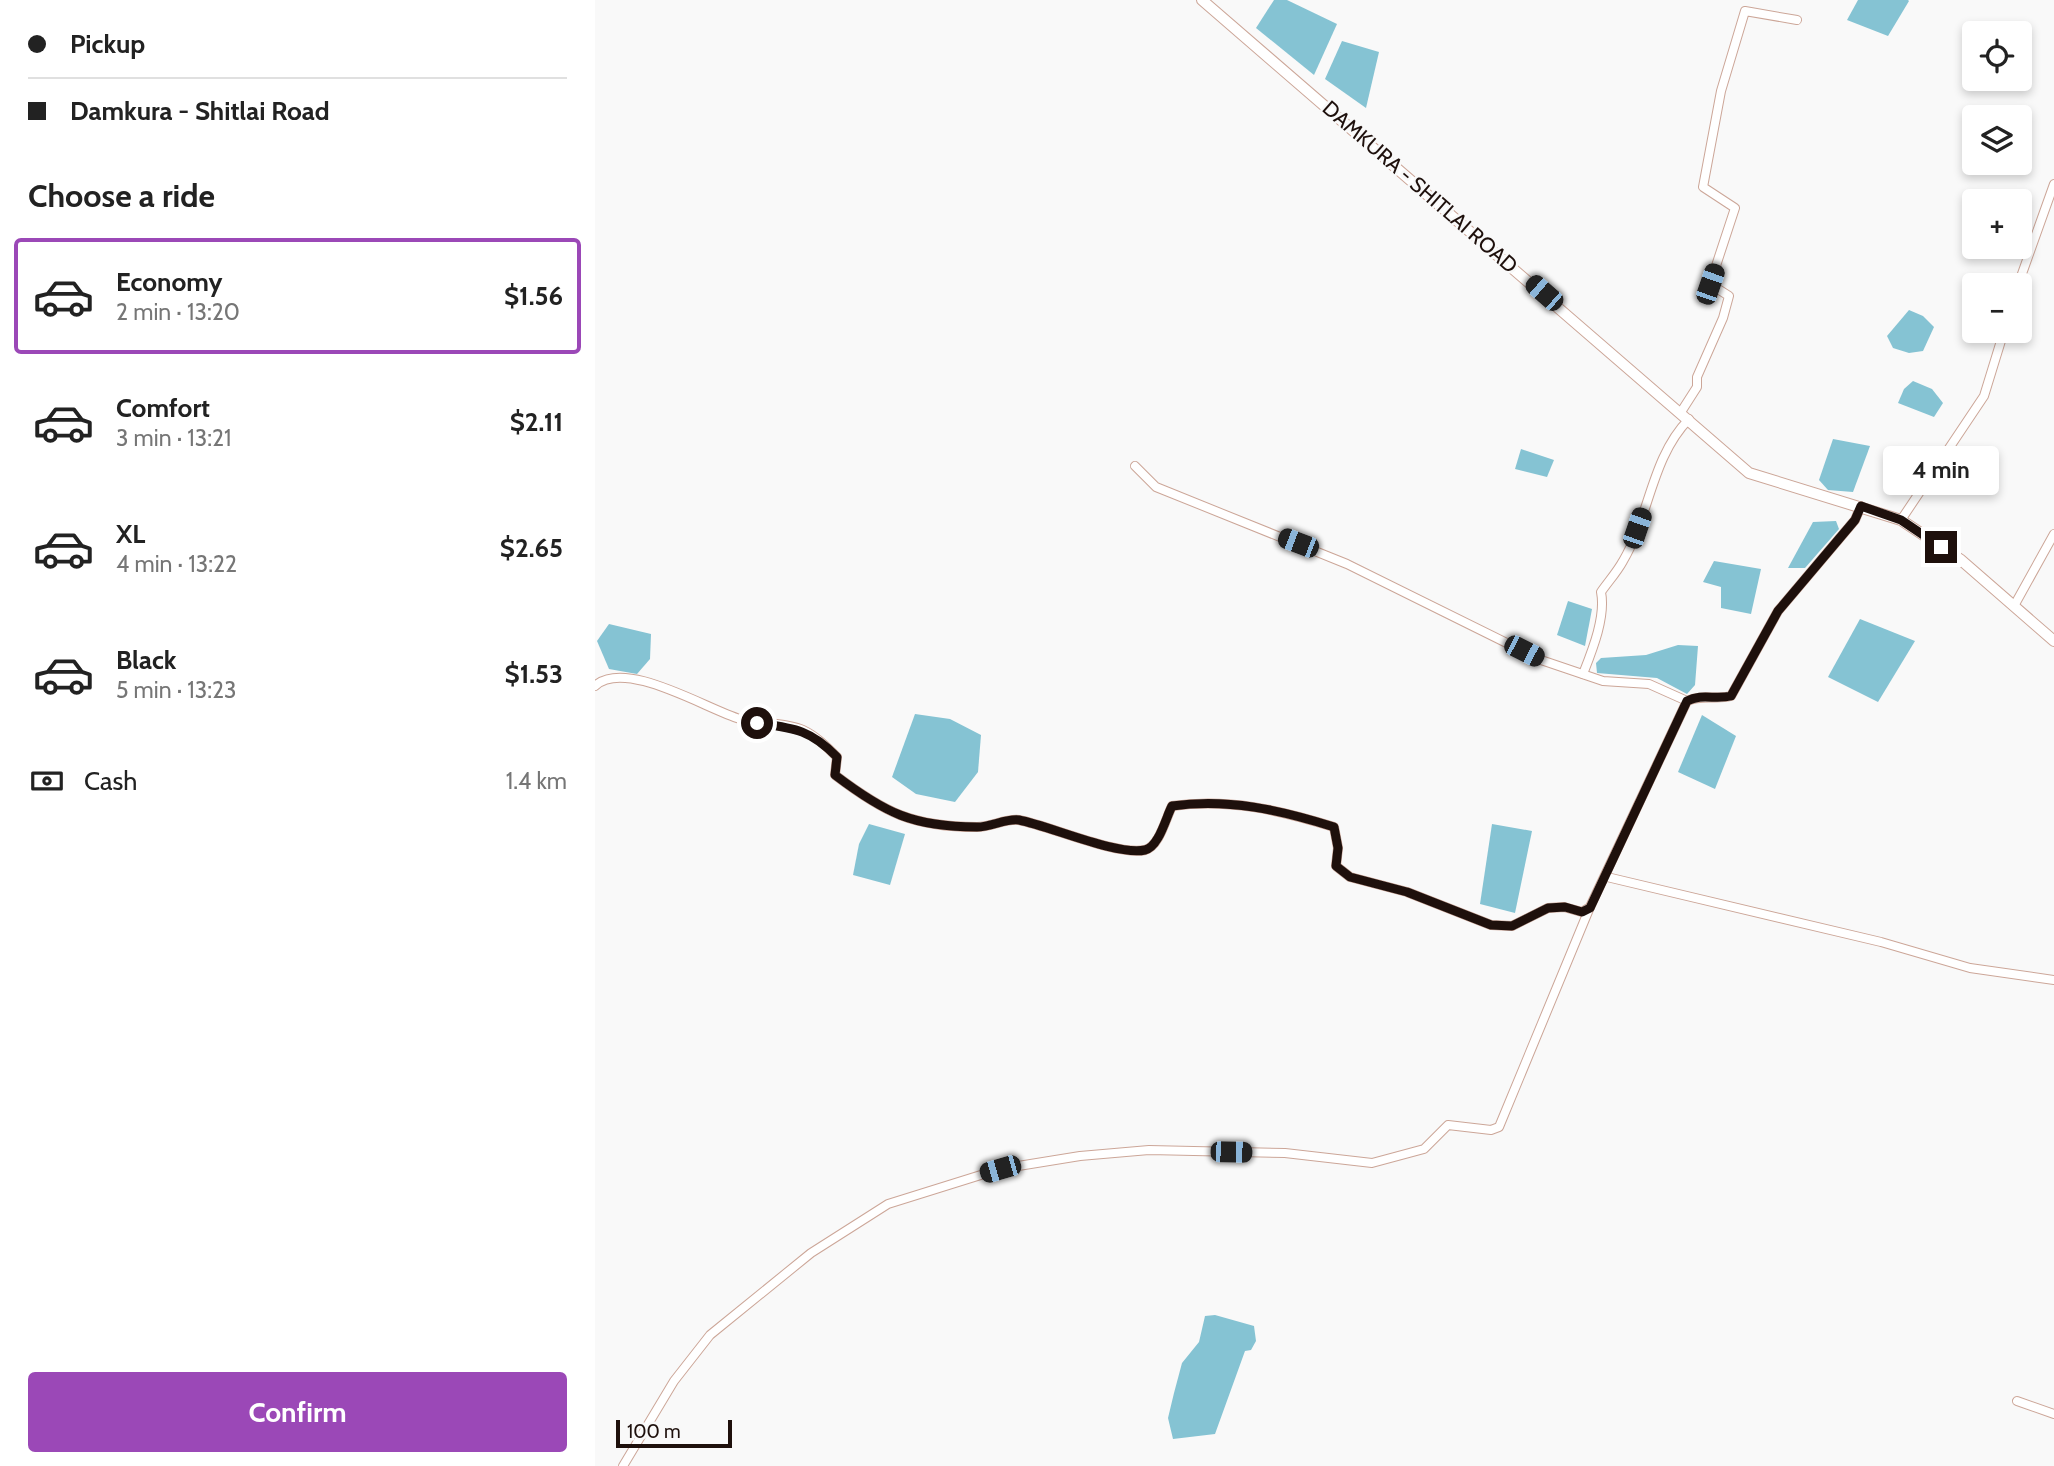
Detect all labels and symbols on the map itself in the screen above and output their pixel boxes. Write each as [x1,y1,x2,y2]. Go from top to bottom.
street label: DAMKURA - SHITLAI ROAD [1318,95,1523,278]
car [1694,261,1727,307]
car [1522,271,1567,315]
callout: 4 min [1883,446,1999,494]
car [1621,505,1654,551]
car [1275,526,1322,560]
route end [1925,531,1957,563]
car [1501,632,1548,670]
route start [741,707,773,739]
car [1210,1141,1253,1163]
car [977,1153,1024,1185]
scale bar [616,1417,731,1449]

